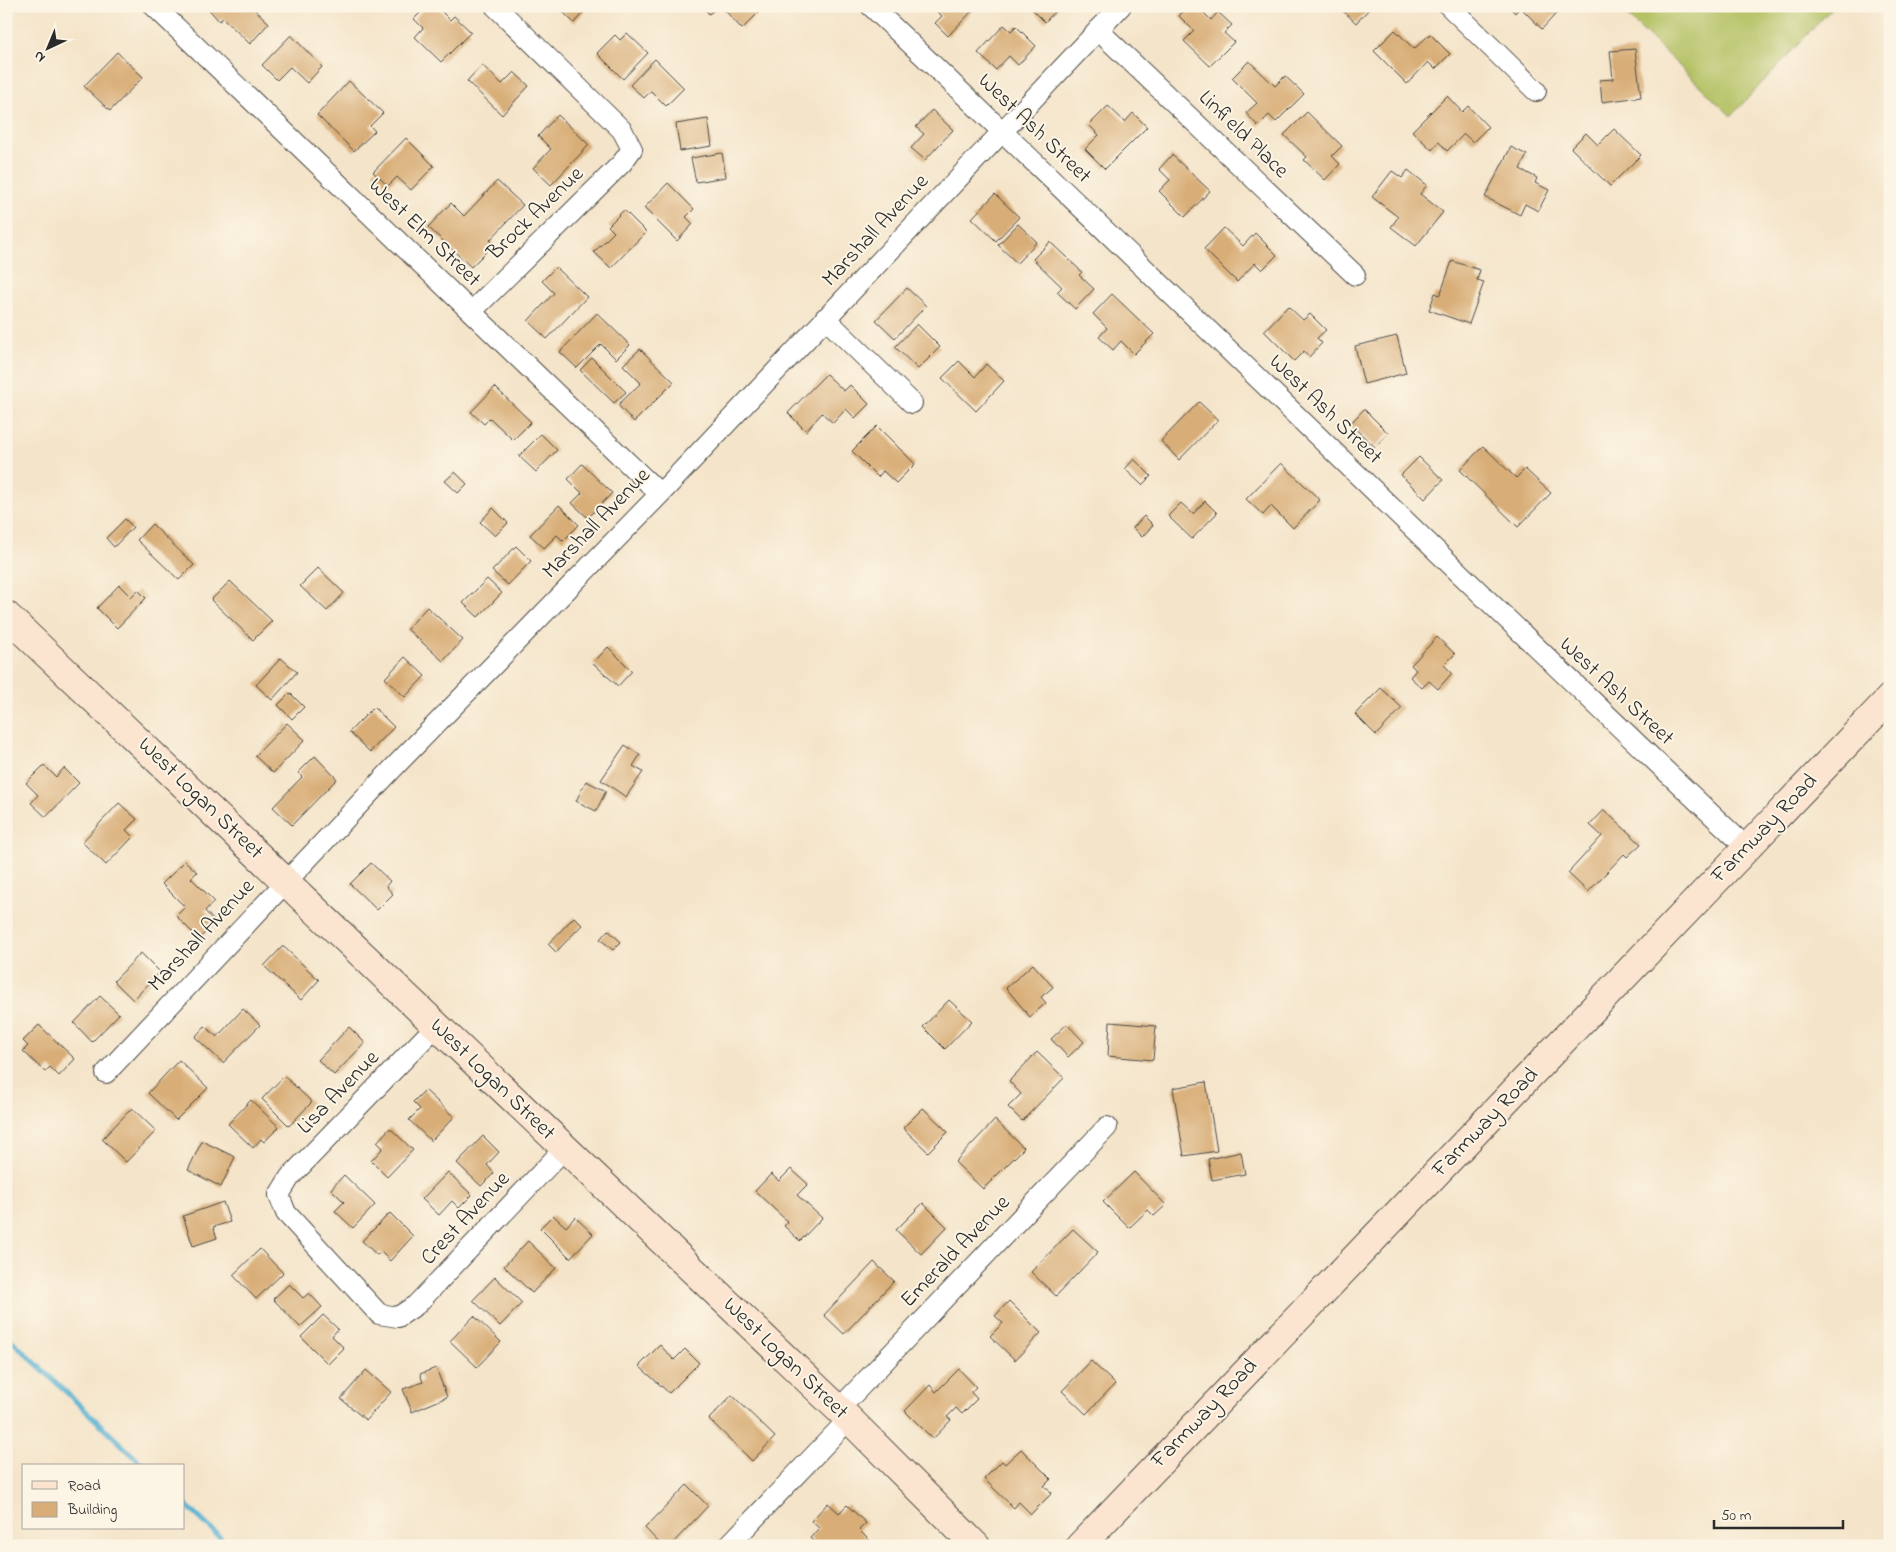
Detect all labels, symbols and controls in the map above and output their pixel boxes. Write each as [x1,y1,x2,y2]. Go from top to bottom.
north arrow [22,22,72,72]
text: N [29,45,51,67]
street label: West Ash Street [970,66,1098,192]
street label: Linfield Place [1190,83,1296,187]
street label: Brock Avenue [480,159,592,269]
street label: Marshall Avenue [815,167,937,295]
street label: West Elm Street [360,171,488,296]
street label: West Ash Street [1261,347,1389,473]
street label: Marshall Avenue [535,461,659,587]
street label: West Ash Street [1551,630,1681,754]
street label: West Logan Street [129,730,271,869]
street label: Farmway Road [1703,767,1827,893]
street label: Marshall Avenue [141,872,263,1000]
street label: West Logan Street [421,1011,563,1150]
street label: Lisa Avenue [291,1043,388,1142]
street label: Farmway Road [1424,1061,1548,1187]
street label: Crest Avenue [414,1165,518,1273]
street label: Emerald Avenue [894,1188,1018,1316]
street label: West Logan Street [714,1290,856,1429]
street label: Farmway Road [1143,1352,1267,1478]
legend [22,1464,185,1530]
text: Road [68,1475,101,1497]
scale bar [1714,1497,1842,1529]
text: Building [67,1499,117,1522]
text: 50 m [1721,1505,1752,1527]

